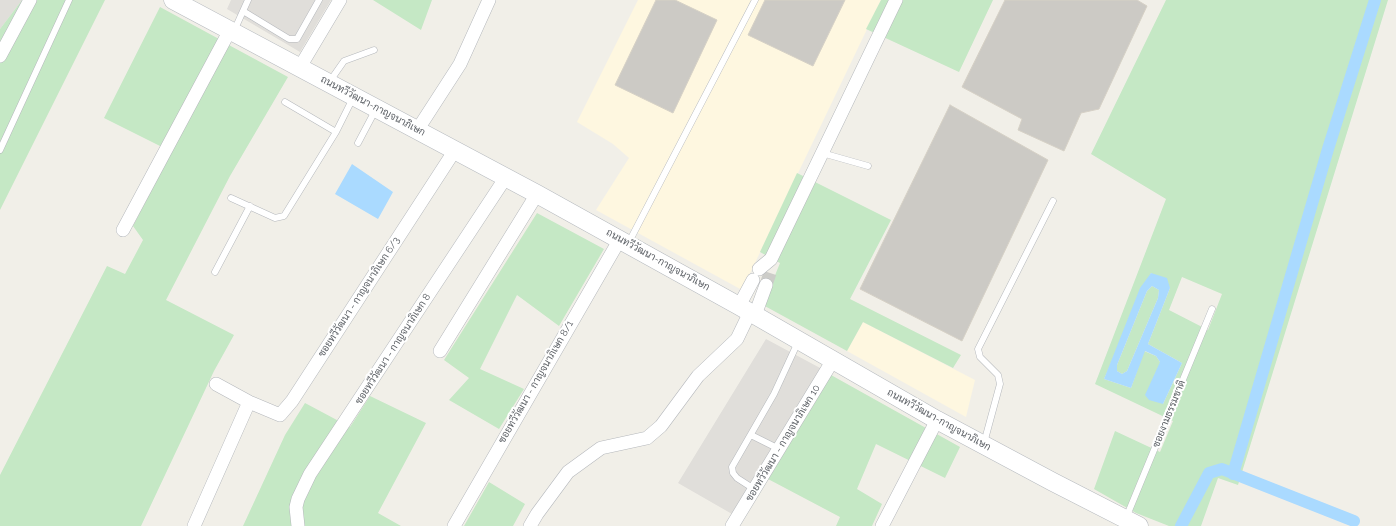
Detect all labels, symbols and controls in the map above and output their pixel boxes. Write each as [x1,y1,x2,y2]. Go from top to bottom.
street label: ถนนทวีวัฒนา-กาญจนาภิเษก [319,73,427,139]
street label: ถนนทวีวัฒนา-กาญจนาภิเษก [604,226,712,294]
street label: ซอยทวีวัฒนา - กาญจนาภิเษก 6/3 [316,235,402,359]
street label: ซอยทวีวัฒนา - กาญจนาภิเษก 8 [353,291,433,407]
street label: ซอยทวีวัฒนา - กาญจนาภิเษก 8/1 [496,319,576,445]
street label: ซอยงามธรรมชาติ [1150,379,1188,449]
street label: ซอยทวีวัฒนา - กาญจนาภิเษก 10 [743,383,823,503]
street label: ถนนทวีวัฒนา-กาญจนาภิเษก [885,386,993,454]

